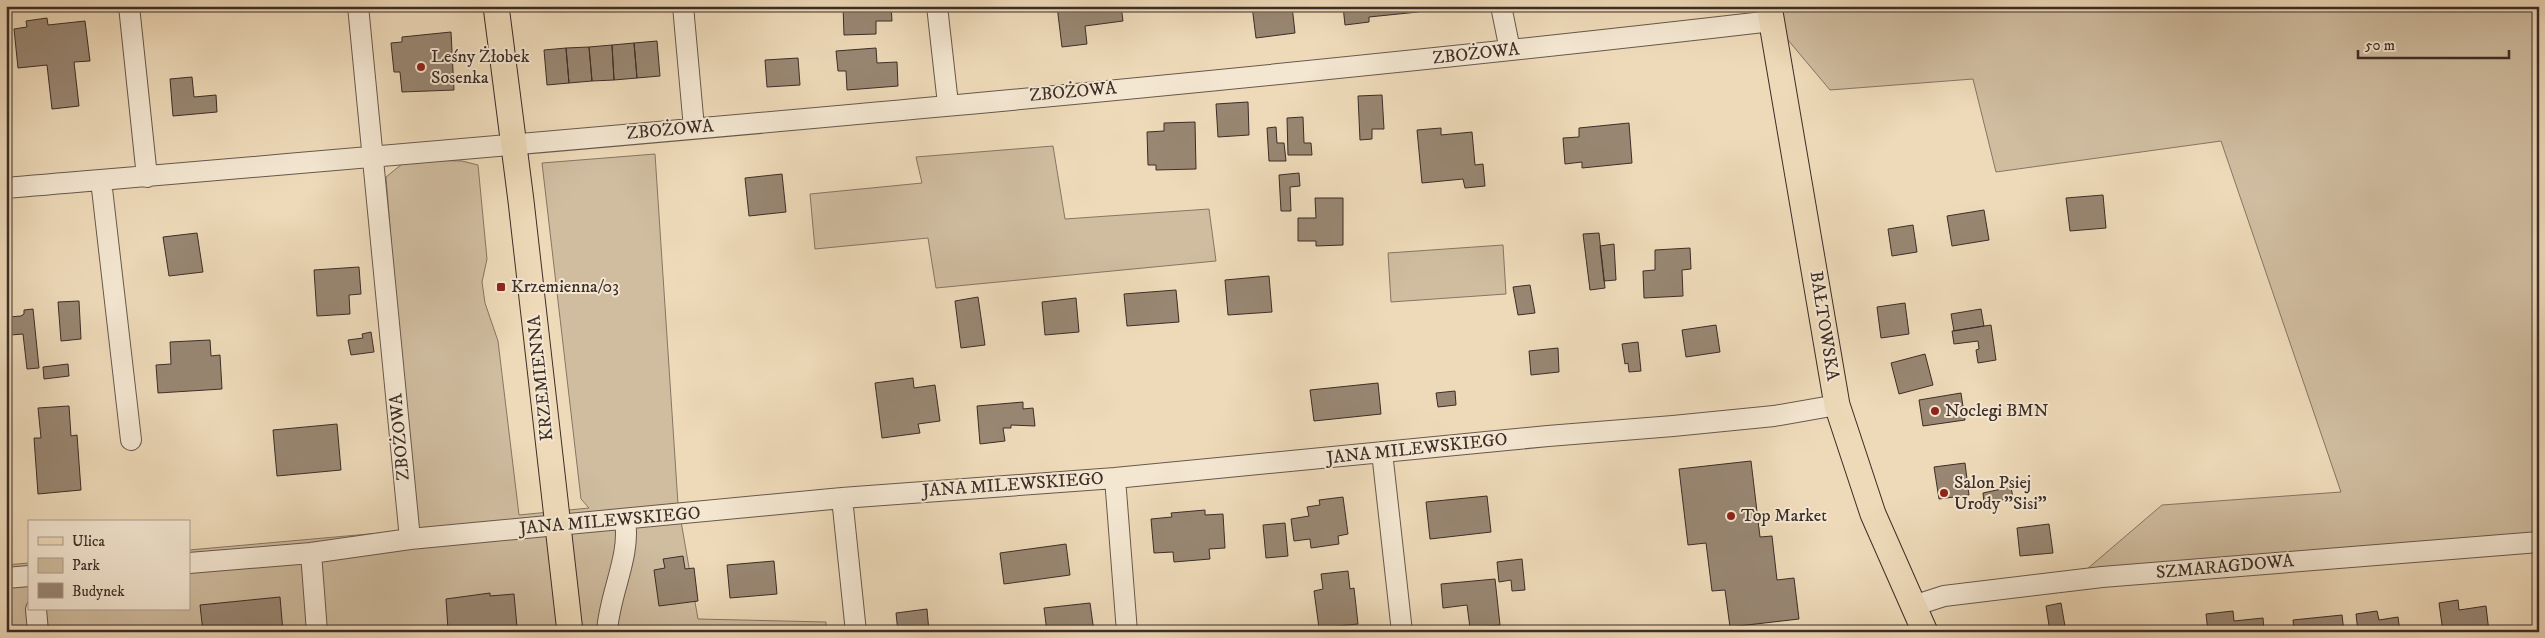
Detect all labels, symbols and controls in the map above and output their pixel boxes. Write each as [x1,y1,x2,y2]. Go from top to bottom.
scale bar [2358,28,2509,60]
text: 50 m [2365,36,2395,55]
street label: ZBOŻOWA [1431,38,1521,69]
place label: Leśny Żłobek Sosenka [431,46,530,89]
marker: Leśny Żłobek Sosenka [415,61,427,73]
street label: ZBOŻOWA [1029,77,1118,107]
street label: ZBOŻOWA [626,115,715,145]
street label: BAŁTOWSKA [1804,270,1844,383]
place label: Krzemienna/03 [511,276,619,298]
marker: Krzemienna/03 [495,281,507,293]
street label: KRZEMIENNA [523,314,559,442]
street label: ZBOŻOWA [385,392,415,481]
place label: Noclegi BMN [1945,400,2049,422]
marker: Noclegi BMN [1929,405,1941,417]
street label: JANA MILEWSKIEGO [1323,429,1509,470]
street label: JANA MILEWSKIEGO [920,468,1104,502]
place label: Salon Psiej Urody "Sisi" [1954,472,2047,515]
marker: Salon Psiej Urody "Sisi" [1938,487,1950,499]
street label: JANA MILEWSKIEGO [517,502,701,540]
place label: Top Market [1741,505,1827,527]
marker: Top Market [1725,510,1737,522]
legend [28,520,190,610]
text: Ulica [72,532,105,551]
street label: SZMARAGDOWA [2155,550,2295,584]
text: Park [72,556,101,575]
text: Budynek [72,582,125,601]

